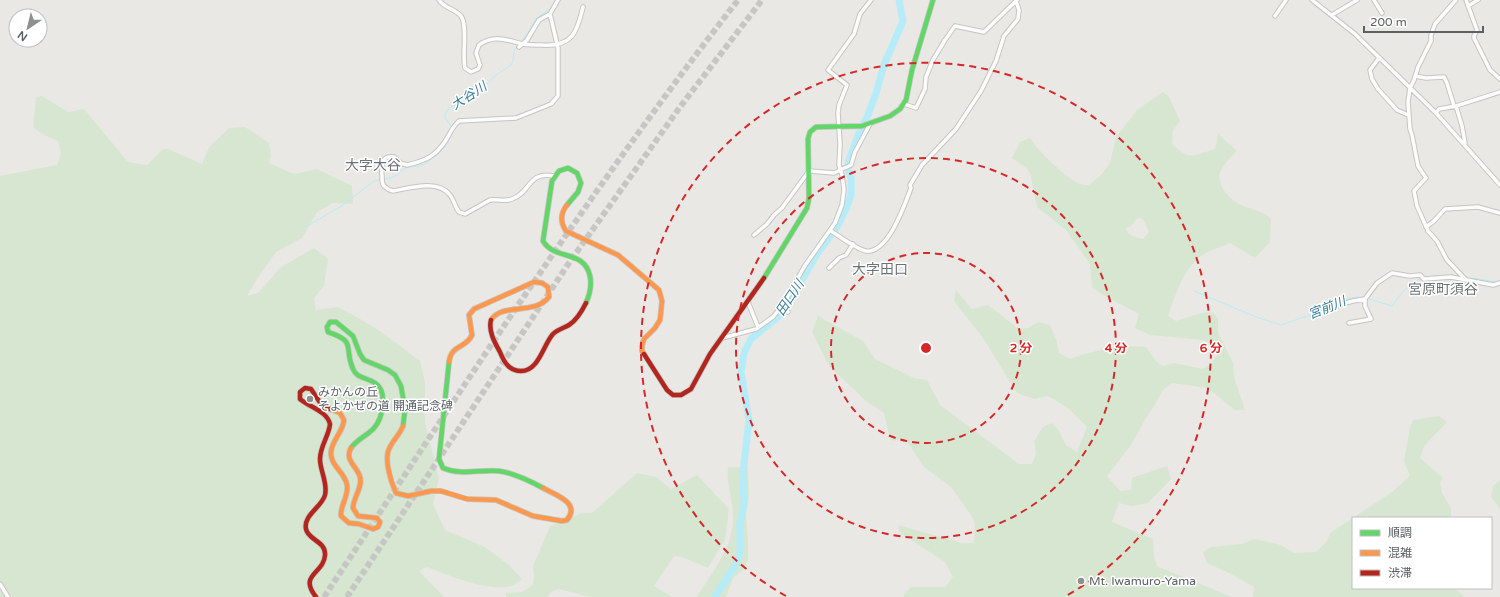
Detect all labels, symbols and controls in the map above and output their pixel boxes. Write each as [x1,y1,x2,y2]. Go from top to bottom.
north arrow [8,8,48,48]
scale bar [1364,8,1483,34]
text: 200 m [1370,15,1407,29]
text: N [15,28,30,44]
water label: 大谷川 [448,78,491,113]
district label: 大字大谷 [345,157,401,174]
district label: 大字田口 [852,261,908,278]
water label: 田口川 [772,276,809,319]
district label: 宮原町須谷 [1408,281,1478,298]
water label: 宮前川 [1306,293,1350,323]
centre of rings [919,341,933,355]
text: 2 分 [1010,341,1032,355]
text: 4 分 [1105,341,1127,355]
text: 6 分 [1200,341,1222,355]
place label: みかんの丘 そよかぜの道 開通記念碑 [318,385,453,413]
marker: みかんの丘 そよかぜの道 開通記念碑 [305,394,315,404]
legend [1352,517,1492,589]
text: 順調 [1388,526,1412,540]
text: 混雑 [1388,546,1412,560]
text: 渋滞 [1388,566,1412,580]
place label: Mt. Iwamuro-Yama [1089,574,1196,588]
marker: Mt. Iwamuro-Yama [1076,576,1086,586]

